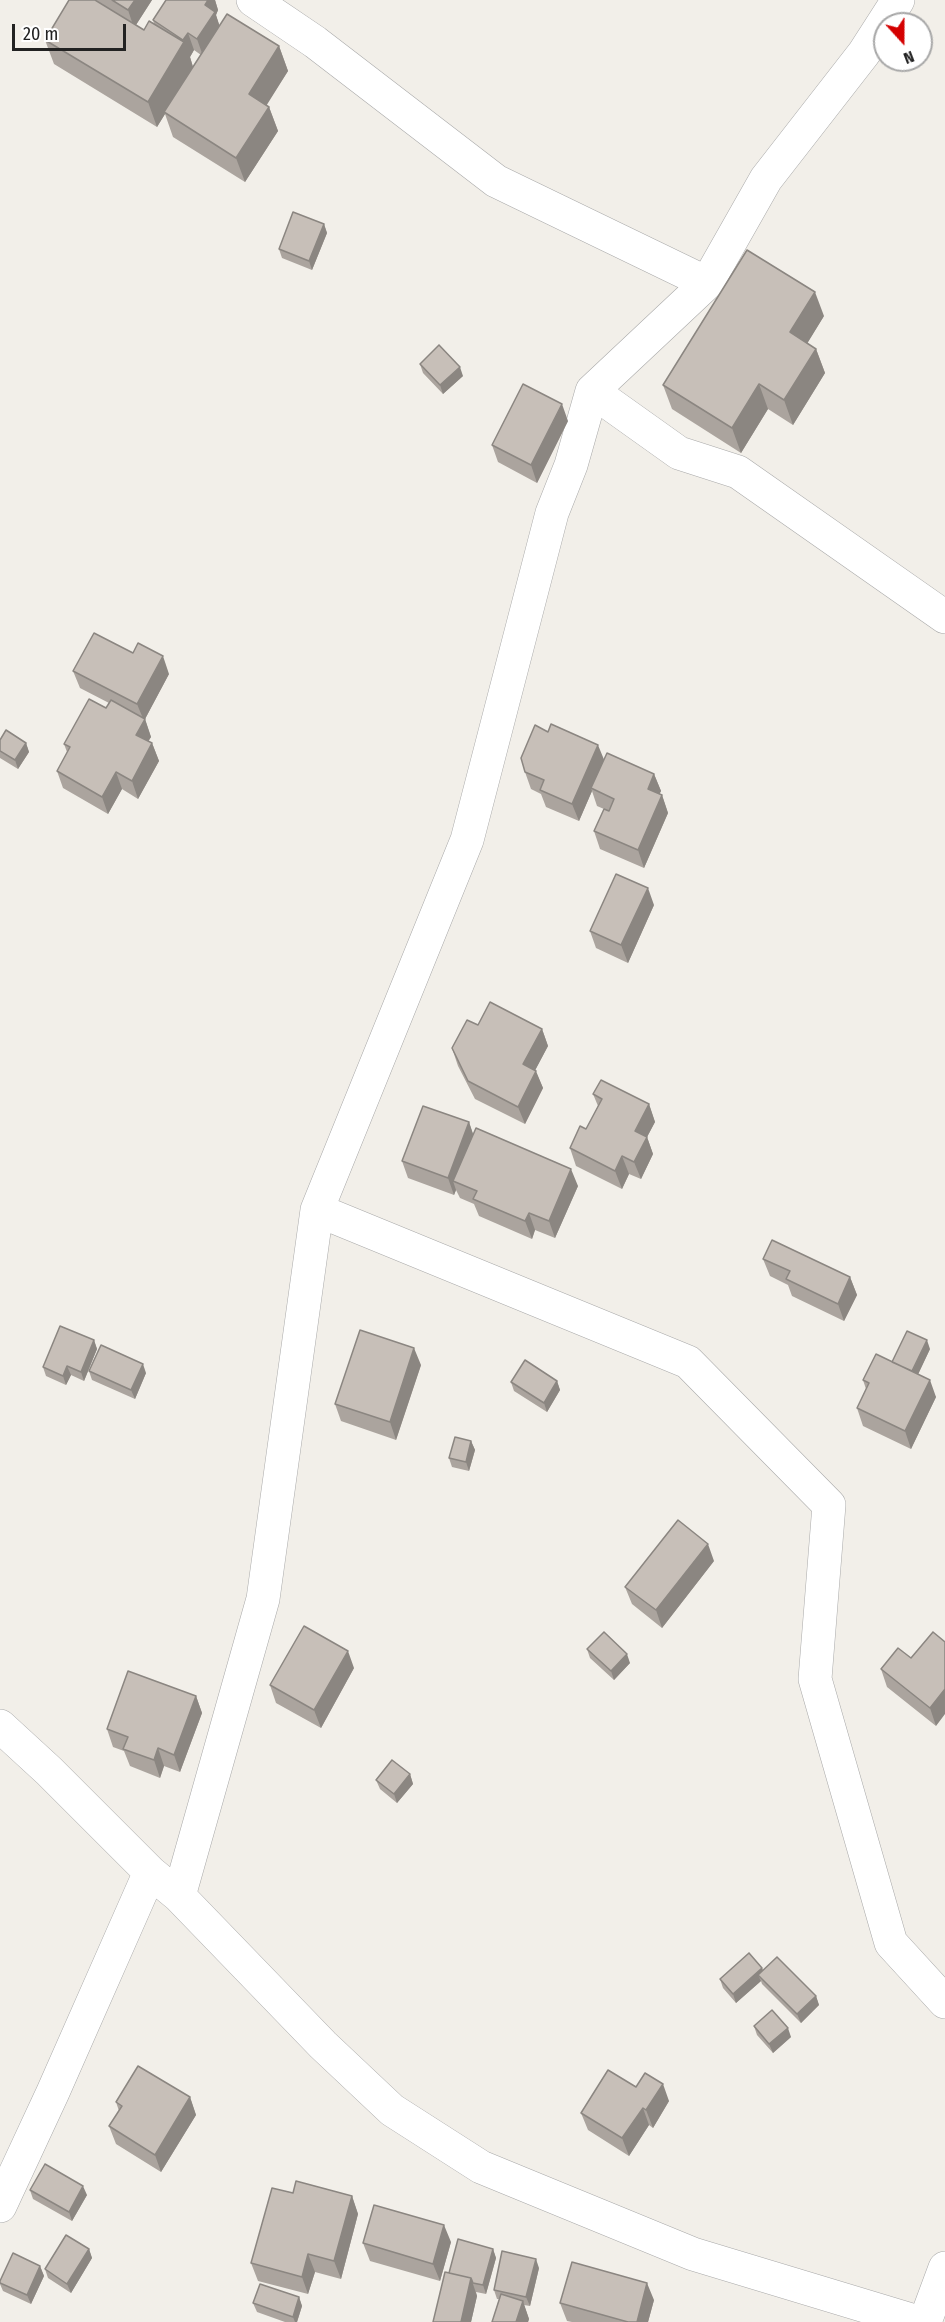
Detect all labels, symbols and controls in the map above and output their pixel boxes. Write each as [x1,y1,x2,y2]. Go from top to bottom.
scale bar [15,12,129,50]
north arrow [873,12,933,72]
text: 20 m [23,23,58,45]
text: N [901,47,917,68]

